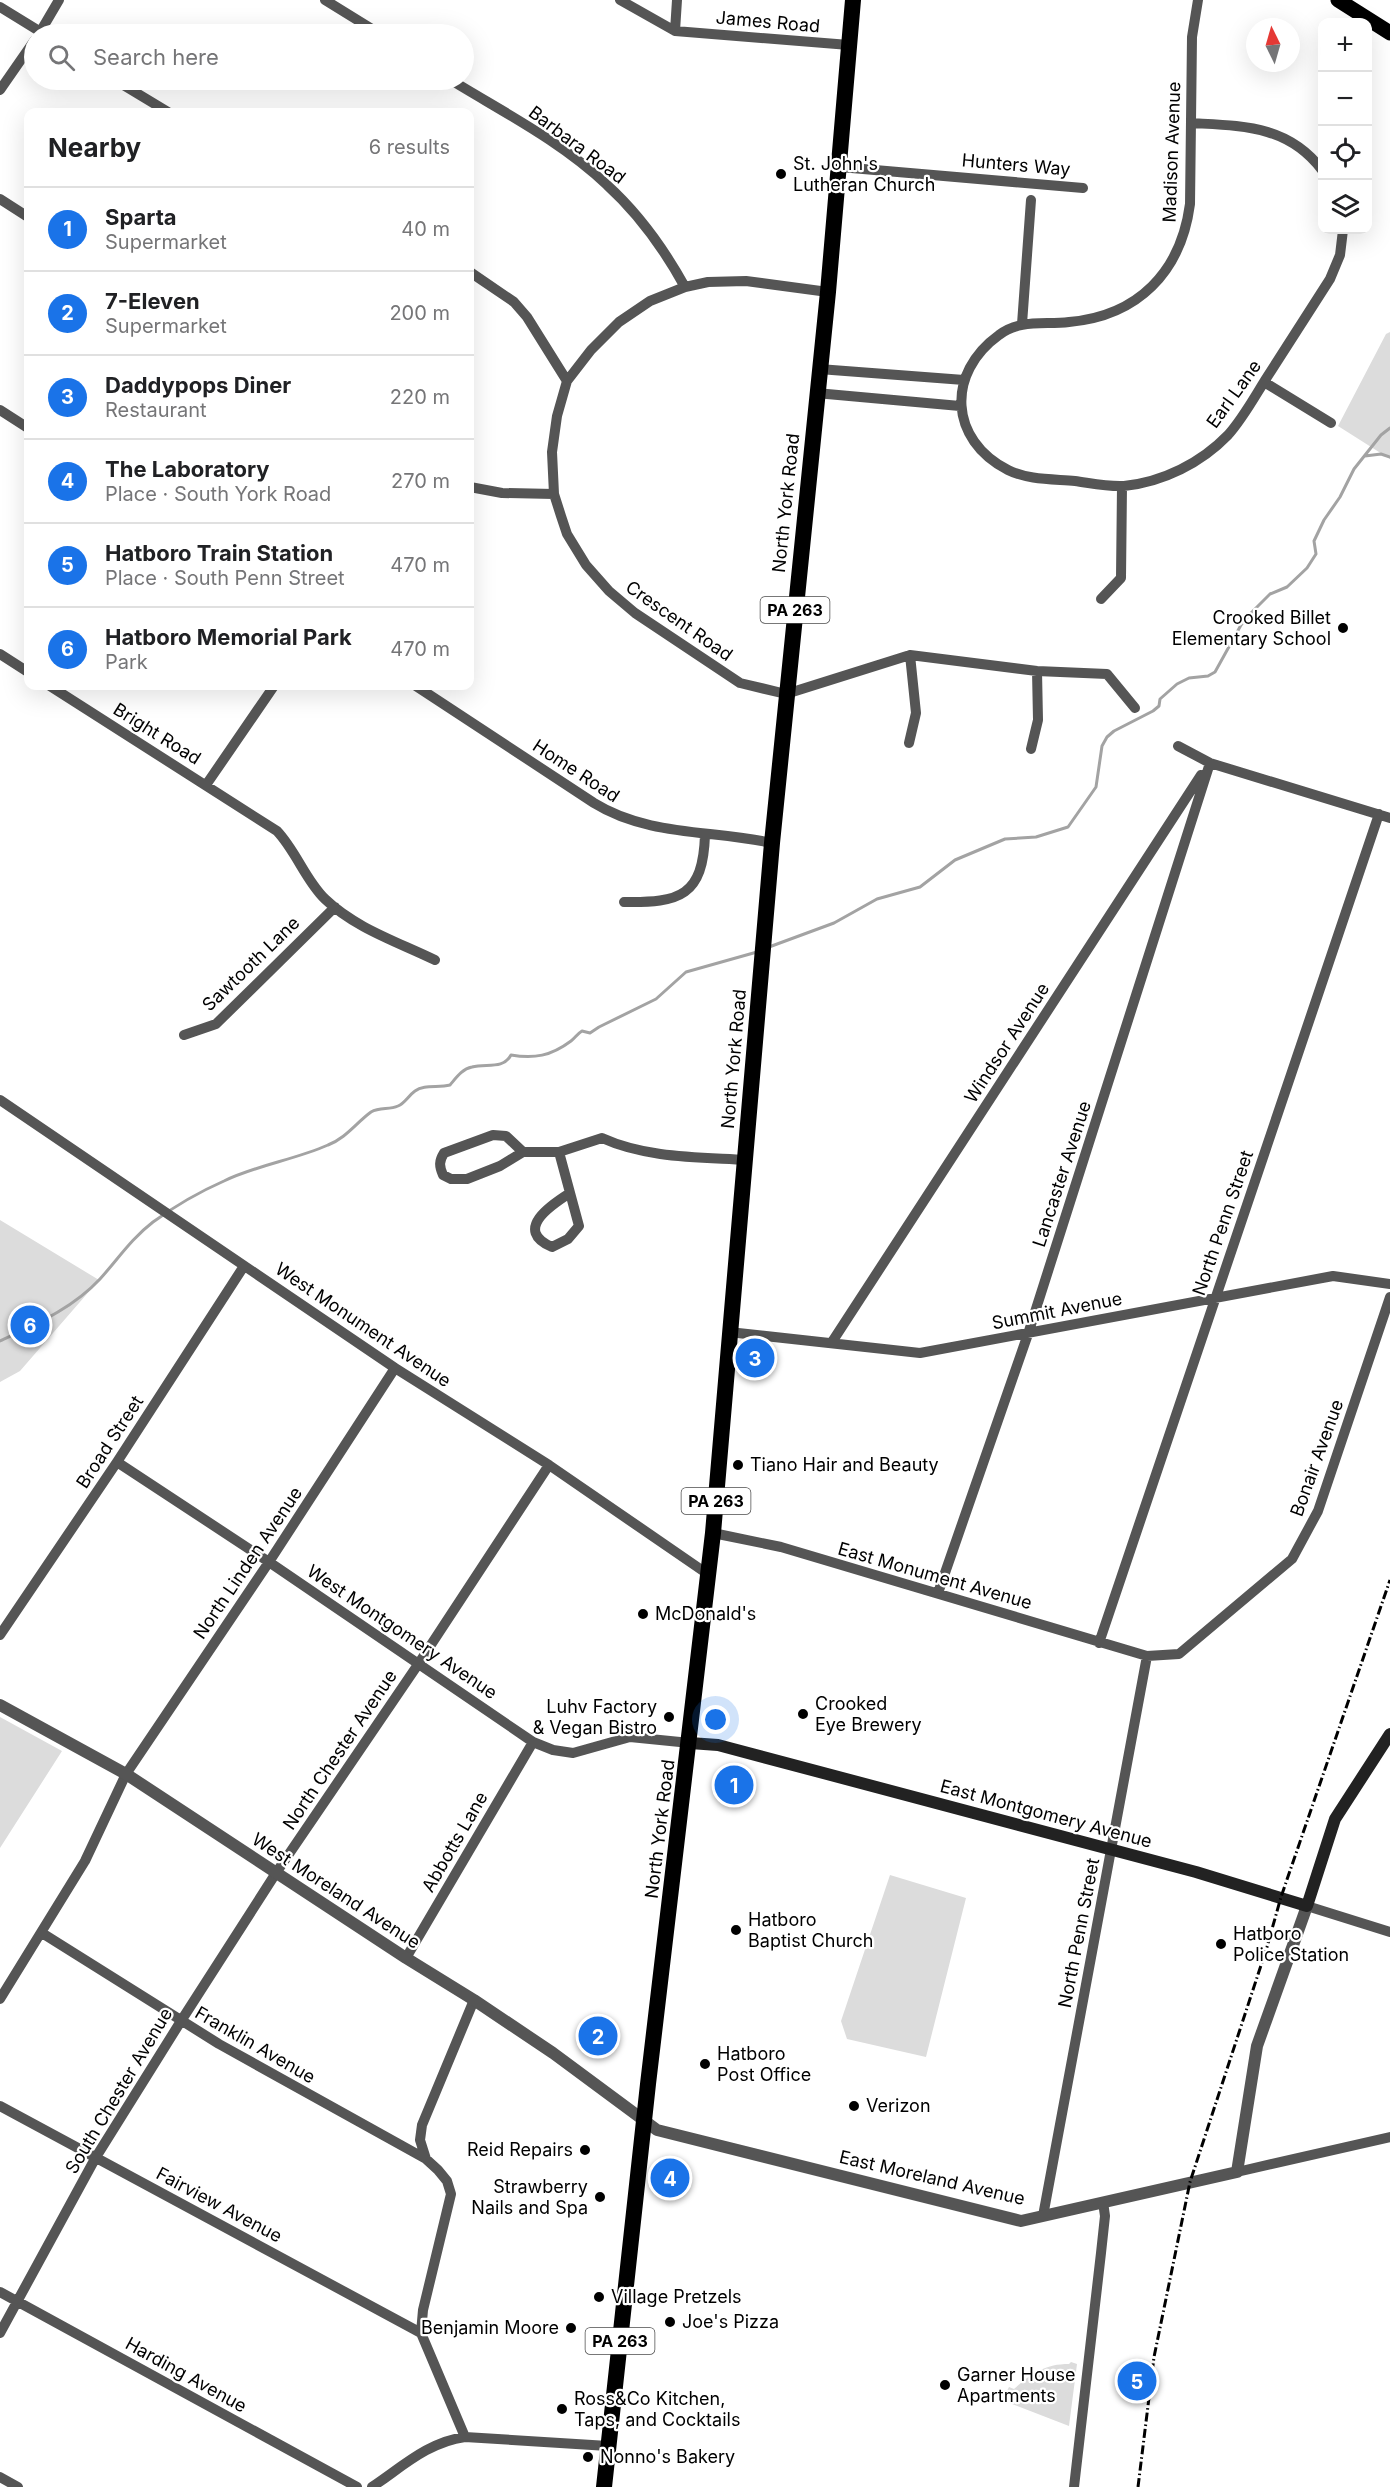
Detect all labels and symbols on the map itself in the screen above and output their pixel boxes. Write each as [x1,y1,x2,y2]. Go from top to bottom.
street label: James Road [715,6,821,37]
north arrow [1246,18,1300,72]
street label: Madison Avenue [1159,81,1184,223]
street label: Barbara Road [525,101,630,188]
street label: Hunters Way [961,149,1071,180]
place label: St. John's Lutheran Church [793,153,935,195]
marker: St. John's Lutheran Church [774,167,788,181]
street label: Earl Lane [1202,356,1265,432]
street label: North York Road [768,432,803,574]
street label: Crescent Road [622,576,737,665]
road number: PA 263 [760,597,830,623]
place label: Crooked Billet Elementary School [1172,607,1331,649]
marker: Crooked Billet Elementary School [1336,621,1350,635]
street label: Bright Road [110,698,205,769]
street label: Home Road [529,735,623,806]
street label: Sawtooth Lane [198,912,304,1015]
street label: Windsor Avenue [960,979,1053,1107]
street label: North York Road [717,988,750,1130]
street label: Lancaster Avenue [1028,1098,1095,1249]
street label: North Penn Street [1188,1147,1257,1298]
street label: West Monument Avenue [272,1258,455,1391]
street label: Summit Avenue [990,1288,1124,1333]
pin: 6 [10,1302,50,1348]
pin: 3 [736,1336,774,1380]
street label: Broad Street [72,1391,147,1492]
street label: Bonair Avenue [1286,1397,1347,1519]
place label: Tiano Hair and Beauty [750,1454,939,1475]
marker: Tiano Hair and Beauty [731,1458,745,1472]
street label: North Linden Avenue [189,1483,306,1643]
road number: PA 263 [682,1488,750,1514]
street label: East Monument Avenue [836,1538,1035,1613]
street label: West Montgomery Avenue [303,1560,501,1703]
place label: McDonald's [655,1603,756,1624]
marker: McDonald's [636,1607,650,1621]
street label: North Chester Avenue [278,1666,401,1834]
place label: Crooked Eye Brewery [815,1693,922,1735]
place label: Luhv Factory & Vegan Bistro [533,1696,657,1738]
your location [701,1705,730,1734]
marker: Crooked Eye Brewery [796,1707,810,1721]
marker: Luhv Factory & Vegan Bistro [662,1710,676,1724]
street label: North York Road [641,1758,678,1900]
pin: 1 [714,1762,754,1808]
street label: East Montgomery Avenue [938,1775,1154,1852]
street label: Abbotts Lane [417,1788,492,1896]
street label: West Moreland Avenue [248,1828,424,1953]
street label: North Penn Street [1054,1856,1103,2010]
place label: Hatboro Baptist Church [748,1909,873,1951]
marker: Hatboro Baptist Church [729,1923,743,1937]
place label: Hatboro Police Station [1233,1923,1349,1965]
marker: Hatboro Police Station [1214,1937,1228,1951]
street label: Franklin Avenue [191,2002,319,2087]
street label: South Chester Avenue [61,2004,176,2177]
pin: 2 [578,2014,618,2058]
place label: Hatboro Post Office [717,2043,811,2085]
marker: Hatboro Post Office [698,2057,712,2071]
place label: Verizon [866,2095,931,2116]
marker: Verizon [847,2099,861,2113]
place label: Reid Repairs [467,2139,573,2160]
marker: Reid Repairs [578,2143,592,2157]
street label: East Moreland Avenue [837,2146,1027,2209]
pin: 4 [650,2156,690,2200]
street label: Fairview Avenue [153,2163,286,2247]
place label: Strawberry Nails and Spa [471,2176,588,2218]
marker: Strawberry Nails and Spa [593,2190,607,2204]
place label: Village Pretzels [611,2286,742,2307]
marker: Village Pretzels [592,2290,606,2304]
place label: Joe's Pizza [682,2311,779,2332]
marker: Joe's Pizza [663,2315,677,2329]
place label: Benjamin Moore [421,2317,559,2338]
marker: Benjamin Moore [564,2321,578,2335]
road number: PA 263 [586,2328,654,2354]
street label: Harding Avenue [122,2333,251,2417]
pin: 5 [1118,2358,1156,2404]
place label: Garner House Apartments [957,2364,1075,2406]
marker: Garner House Apartments [938,2378,952,2392]
place label: Ross&Co Kitchen, Taps, and Cocktails [574,2388,740,2430]
marker: Ross&Co Kitchen, Taps, and Cocktails [555,2402,569,2416]
place label: Nonno's Bakery [600,2446,735,2467]
marker: Nonno's Bakery [581,2450,595,2464]

